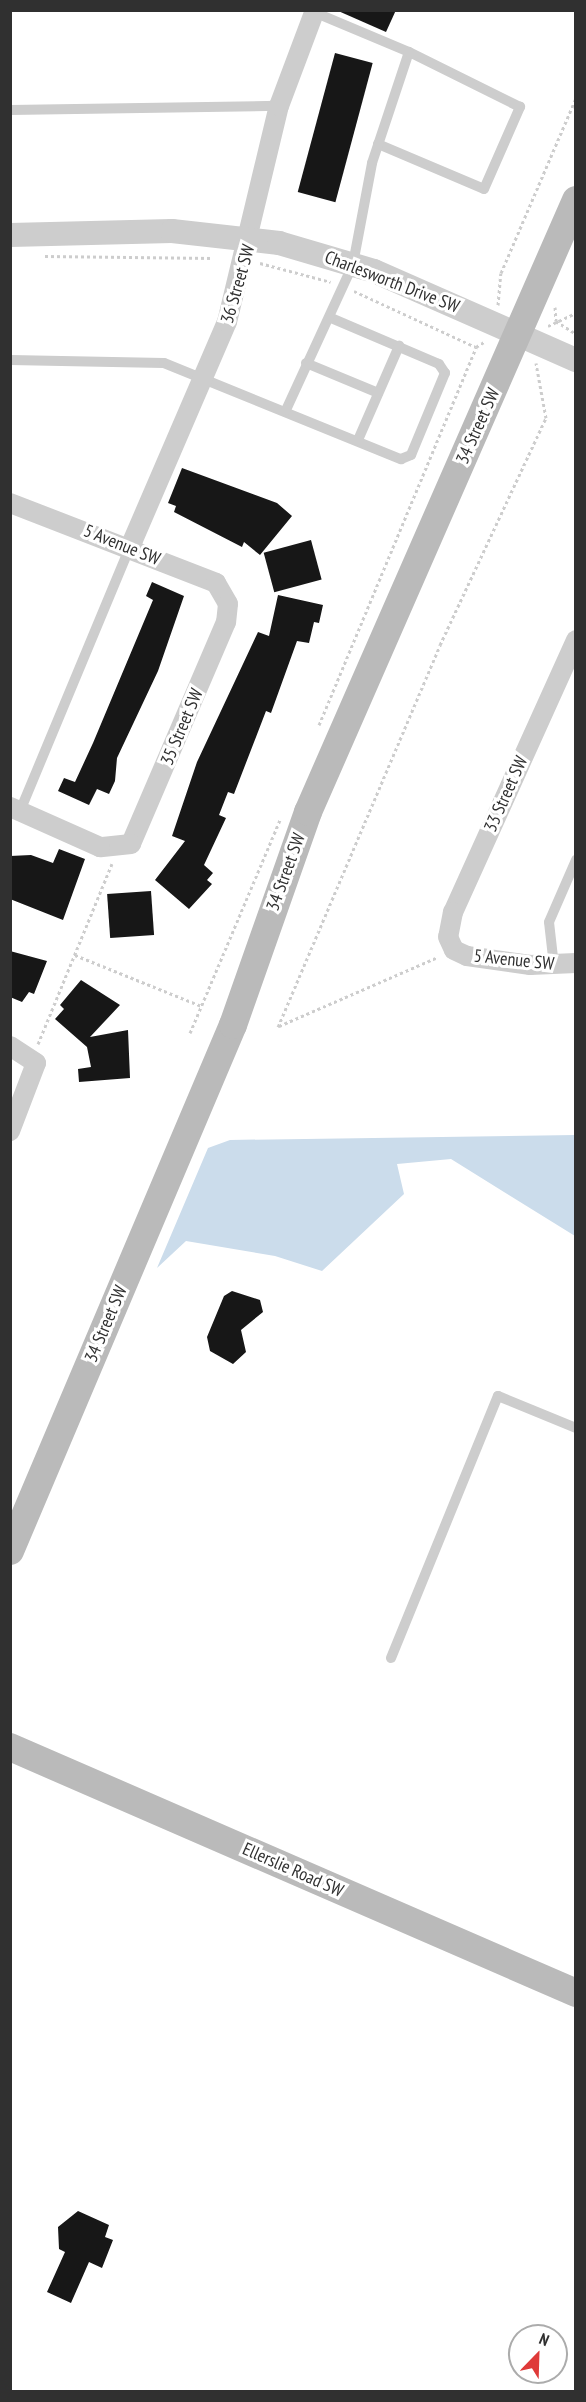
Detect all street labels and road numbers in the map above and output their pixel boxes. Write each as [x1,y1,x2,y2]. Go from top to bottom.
street label: 36 Street SW [216,242,260,326]
street label: Charlesworth Drive SW [322,246,462,318]
street label: 34 Street SW [452,385,504,467]
street label: 5 Avenue SW [80,520,164,570]
street label: 35 Street SW [156,686,208,768]
street label: 33 Street SW [480,753,532,835]
street label: 34 Street SW [262,830,310,914]
street label: 5 Avenue SW [473,945,555,975]
street label: 34 Street SW [80,1283,132,1365]
street label: Ellerslie Road SW [239,1838,347,1902]

